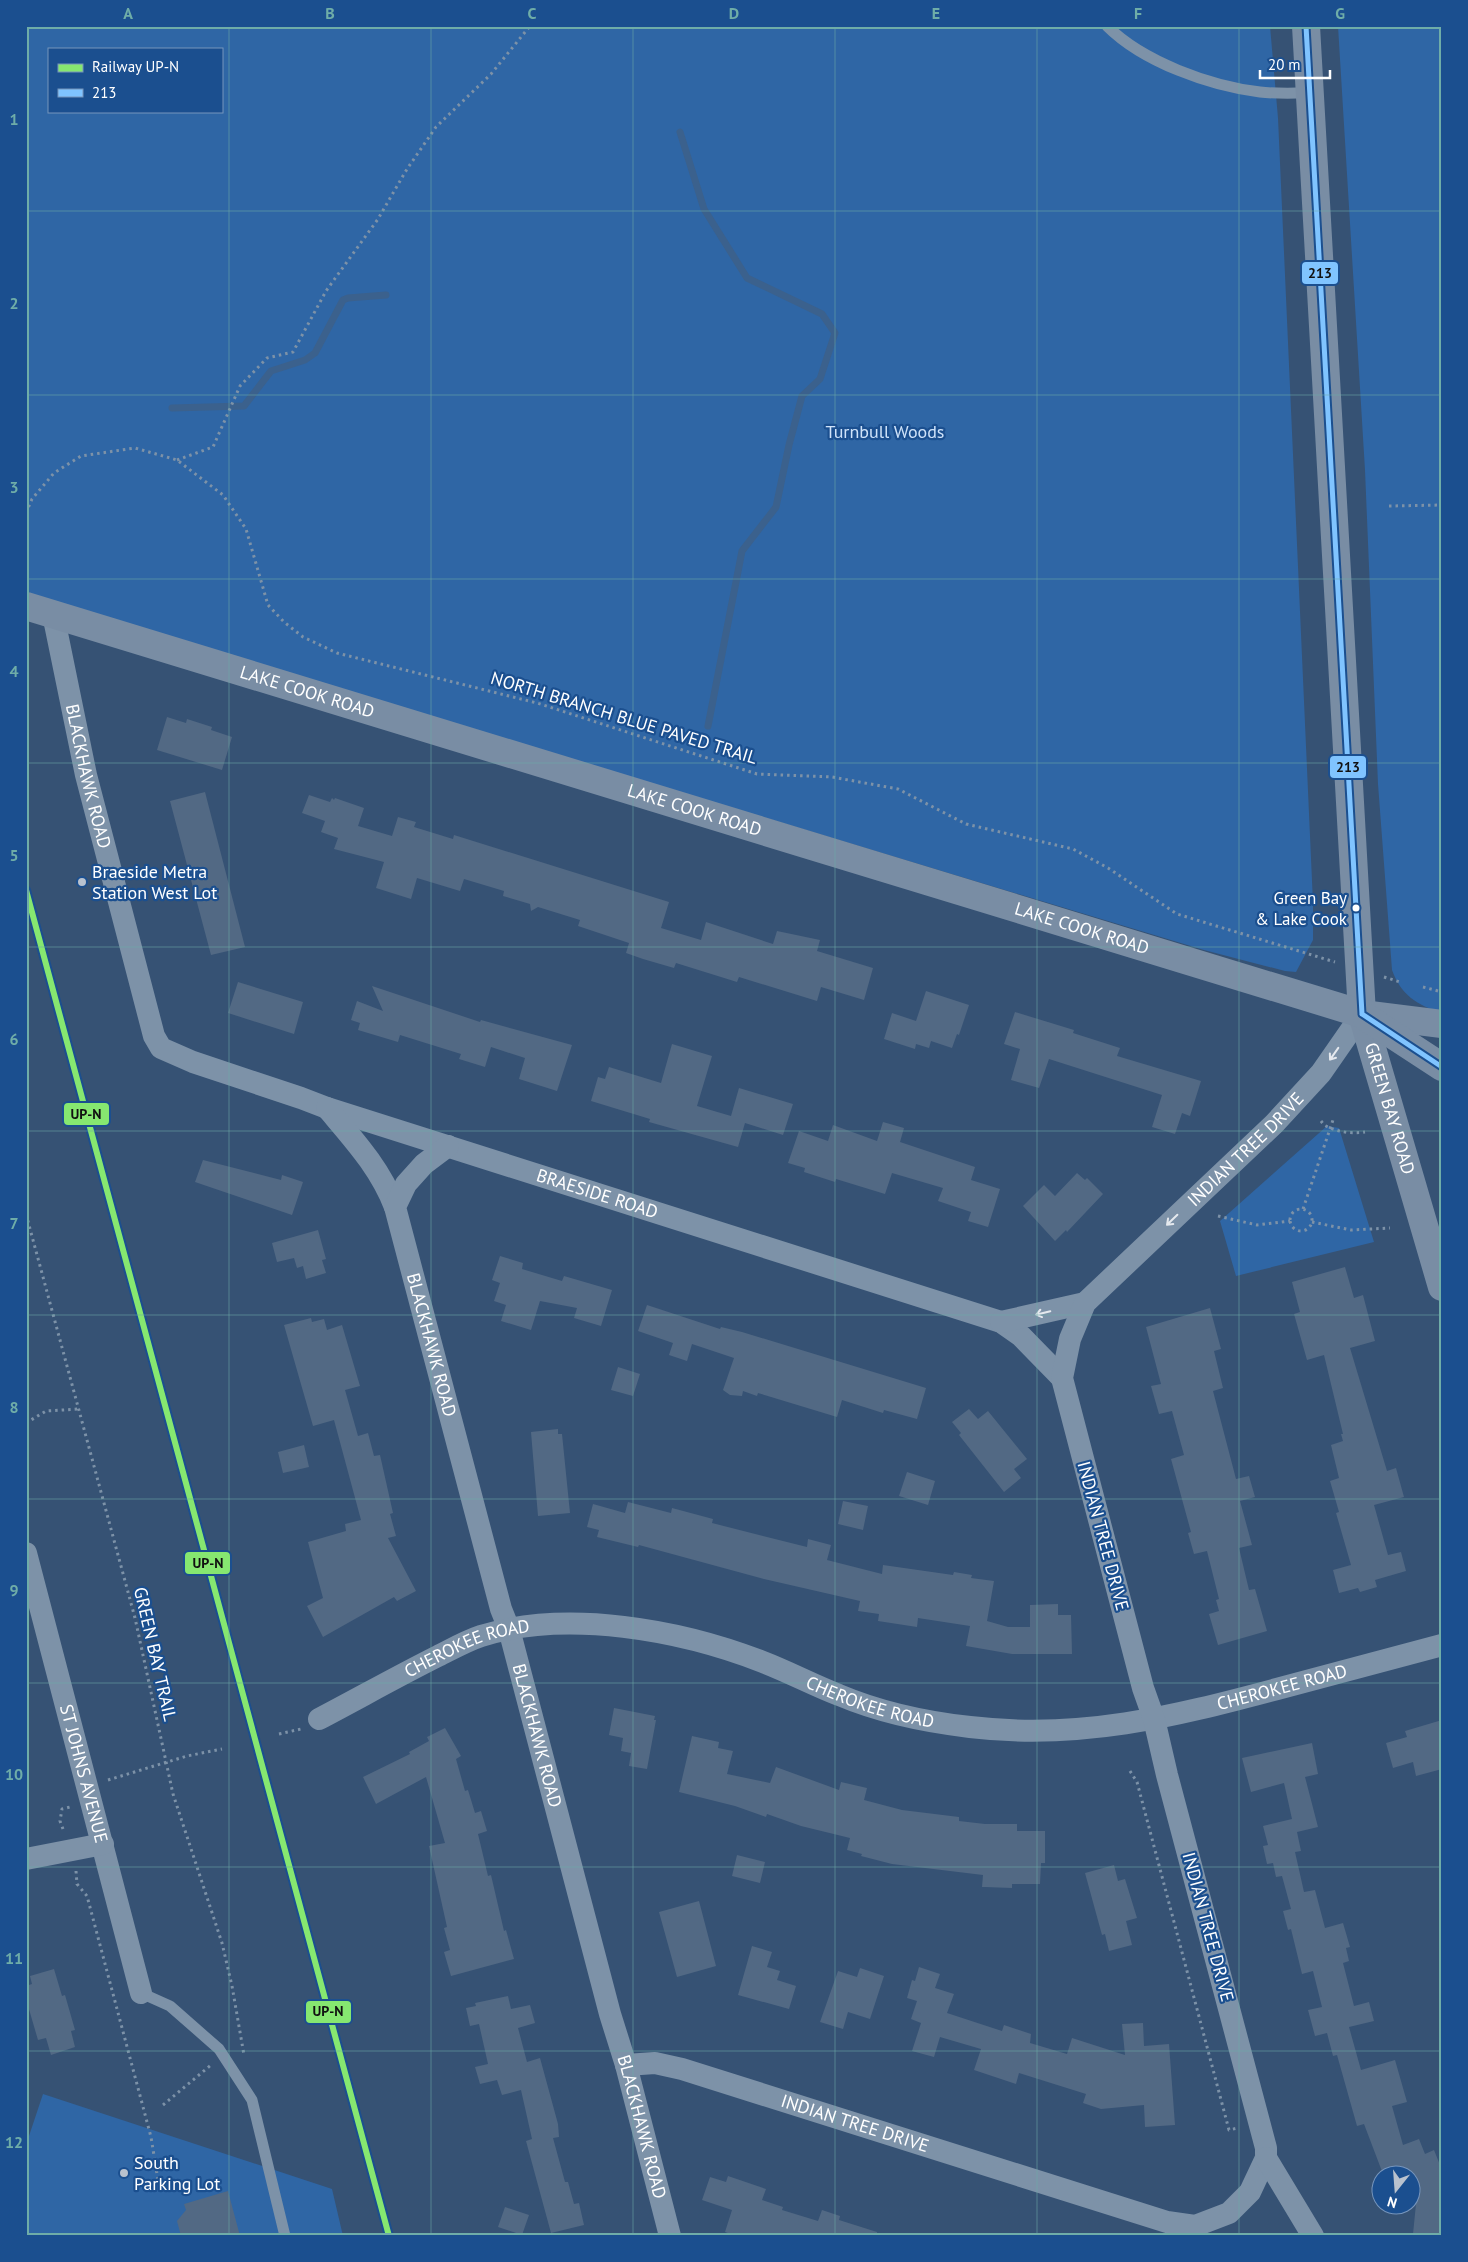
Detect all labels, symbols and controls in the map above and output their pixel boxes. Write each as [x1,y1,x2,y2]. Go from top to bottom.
text: A [123,3,133,23]
text: B [325,3,335,23]
text: C [528,3,537,23]
text: D [729,3,739,23]
text: E [932,3,940,23]
text: F [1134,3,1142,23]
text: G [1335,3,1345,23]
legend [48,48,222,112]
scale bar [1260,48,1330,80]
text: 20 m [1268,55,1301,74]
text: Railway UP-N [92,57,179,76]
text: 213 [92,83,117,102]
text: 1 [9,109,19,129]
line badge: 213 [1301,261,1339,285]
text: 213 [1308,264,1332,282]
text: 2 [9,293,19,313]
park label: Turnbull Woods [826,420,944,443]
text: 3 [9,477,19,497]
street label: LAKE COOK ROAD [237,660,377,723]
text: 4 [9,661,19,681]
street label: NORTH BRANCH BLUE PAVED TRAIL [488,666,760,769]
street label: BLACKHAWK ROAD [61,702,117,851]
line badge: 213 [1329,755,1367,779]
text: 213 [1336,758,1360,776]
street label: LAKE COOK ROAD [625,778,765,841]
text: 5 [9,845,19,865]
place label: Braeside Metra Station West Lot [92,860,217,904]
marker: Braeside Metra Station West Lot [76,876,88,888]
place label: Green Bay & Lake Cook [1255,887,1347,930]
street label: LAKE COOK ROAD [1012,897,1152,959]
marker: Green Bay & Lake Cook [1351,903,1361,913]
text: 6 [9,1029,19,1049]
street label: GREEN BAY ROAD [1360,1040,1420,1177]
one-way arrow [1329,1047,1339,1061]
street label: INDIAN TREE DRIVE [1182,1087,1308,1211]
line badge: UP-N [63,1102,110,1126]
text: UP-N [71,1105,101,1123]
street label: BRAESIDE ROAD [534,1163,661,1223]
text: 7 [9,1213,19,1233]
one-way arrow [1166,1214,1178,1226]
street label: BLACKHAWK ROAD [402,1270,462,1419]
one-way arrow [1036,1308,1052,1318]
text: 8 [9,1397,19,1417]
street label: INDIAN TREE DRIVE [1072,1459,1134,1613]
line badge: UP-N [184,1551,231,1575]
text: UP-N [193,1554,223,1572]
text: 9 [9,1580,19,1600]
street label: GREEN BAY TRAIL [129,1585,182,1723]
street label: CHEROKEE ROAD [400,1614,531,1682]
street label: CHEROKEE ROAD [1215,1659,1349,1715]
street label: BLACKHAWK ROAD [508,1661,567,1810]
street label: CHEROKEE ROAD [802,1670,936,1733]
street label: ST JOHNS AVENUE [55,1702,113,1845]
text: 10 [5,1764,23,1784]
street label: INDIAN TREE DRIVE [1177,1850,1239,2004]
text: 11 [5,1948,23,1968]
line badge: UP-N [305,2000,352,2024]
text: UP-N [313,2002,343,2020]
street label: BLACKHAWK ROAD [613,2052,672,2201]
street label: INDIAN TREE DRIVE [778,2089,932,2157]
text: 12 [5,2132,23,2152]
place label: South Parking Lot [134,2151,220,2195]
north arrow [1370,2164,1420,2214]
marker: South Parking Lot [118,2167,130,2179]
text: N [1385,2192,1399,2212]

